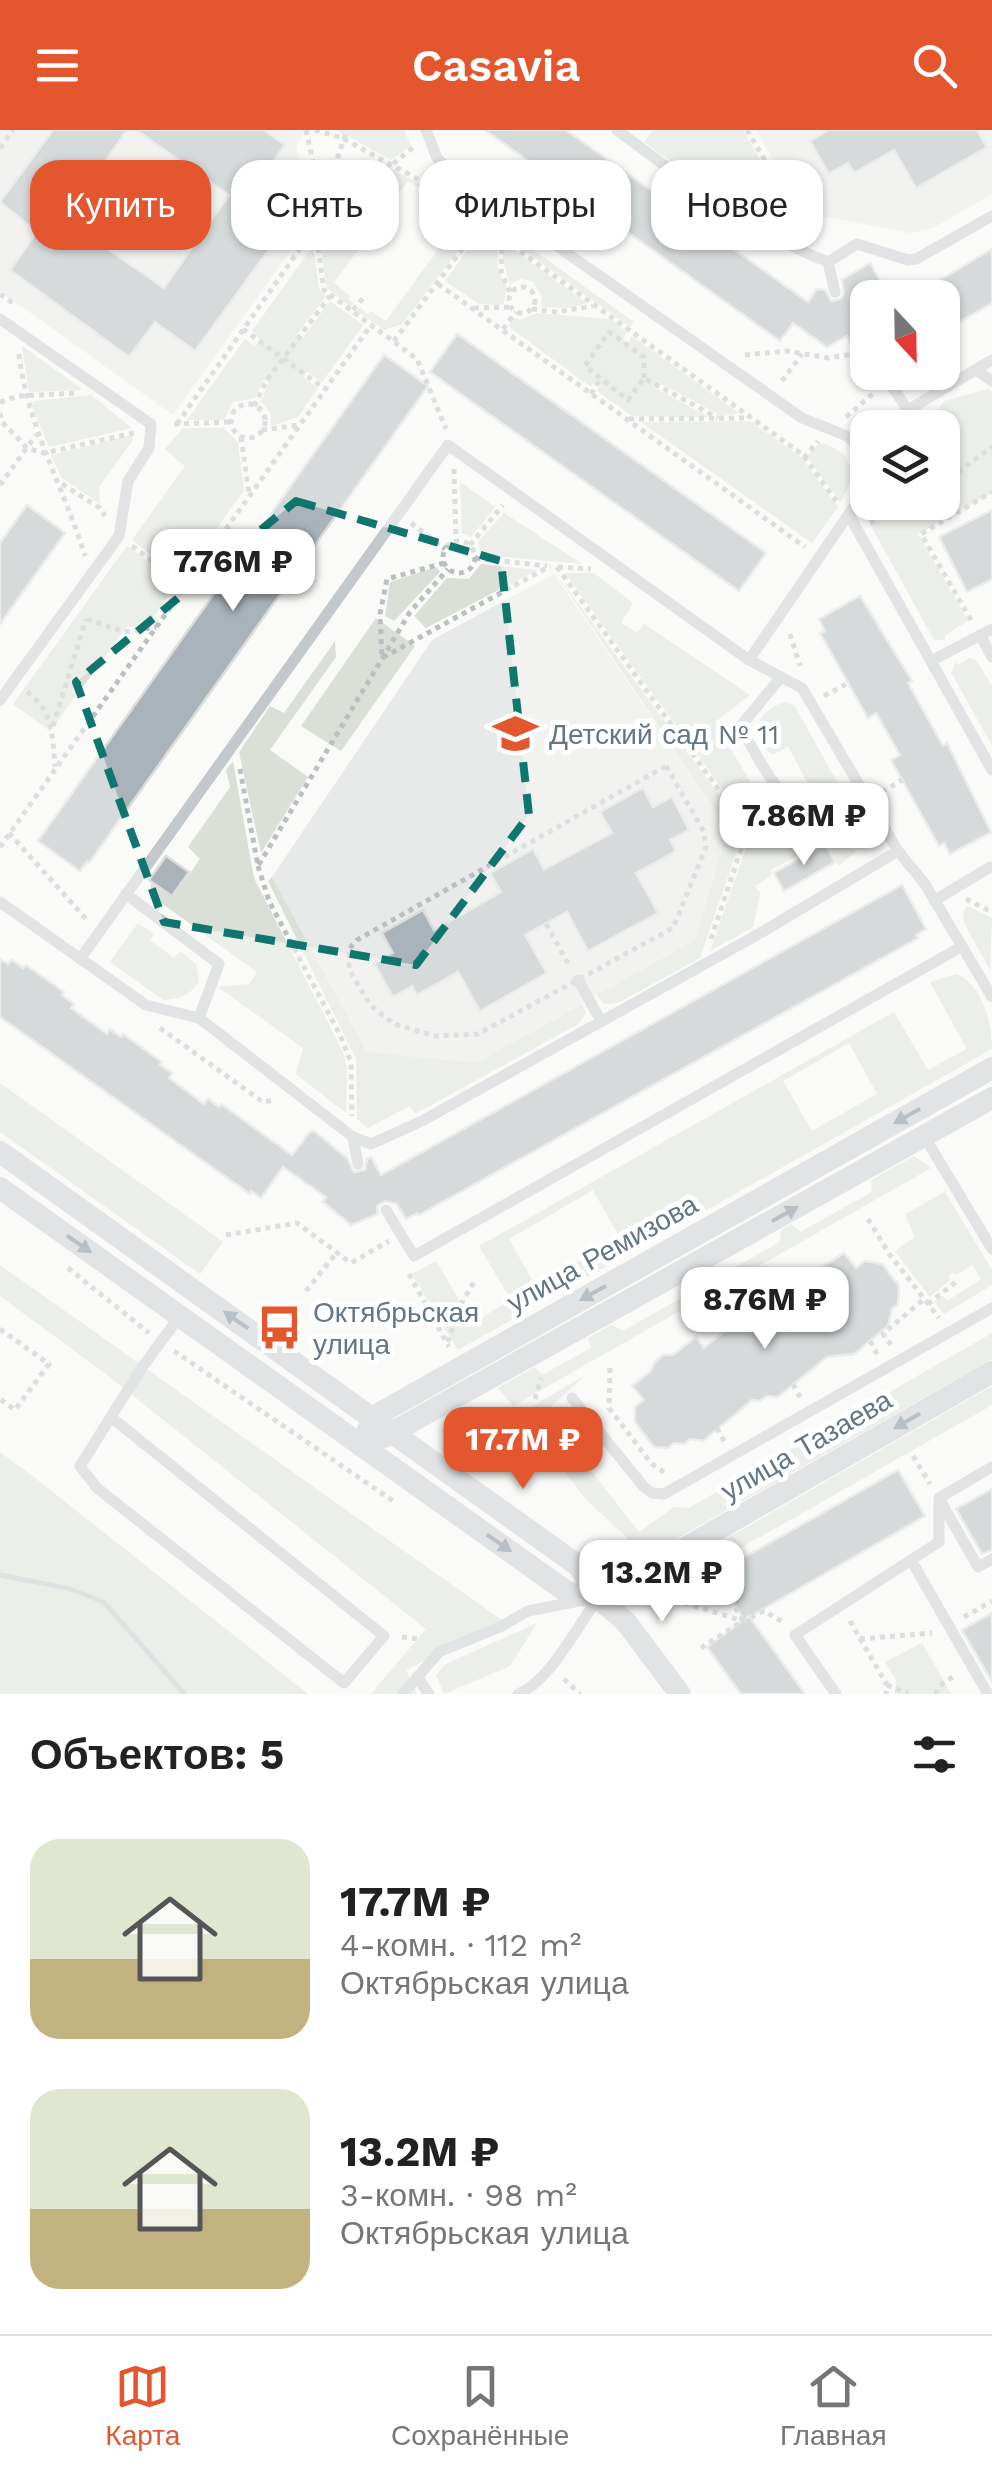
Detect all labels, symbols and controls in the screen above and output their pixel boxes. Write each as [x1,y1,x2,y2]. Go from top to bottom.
icon: menu [30,38,85,93]
icon: search [907,38,962,93]
text: Casavia [412,39,580,92]
chip: Купить [30,160,211,250]
chip: Снять [231,160,399,250]
chip: Фильтры [419,160,631,250]
chip: Новое [651,160,823,250]
north arrow [850,280,960,390]
map controls [850,280,960,520]
button: layers [850,410,960,520]
pin: 7.76M ₽ [141,529,325,614]
text: 7.76M ₽ [173,542,293,580]
school or university icon: Детский сад № 11 [492,710,540,758]
place label: Детский сад № 11 [549,718,779,751]
pin: 7.86M ₽ [712,783,896,868]
text: 7.86M ₽ [742,796,866,834]
one-way arrow [893,1106,921,1124]
street label: улица Ремизова [501,1187,704,1319]
one-way arrow [771,1205,799,1223]
one-way arrow [66,1234,93,1253]
pin: 8.76M ₽ [673,1267,857,1352]
text: 8.76M ₽ [703,1280,827,1318]
one-way arrow [579,1284,608,1301]
place label: Октябрьская улица [313,1296,479,1361]
bus stop icon: Октябрьская улица [256,1304,304,1352]
one-way arrow [223,1311,250,1330]
street label: улица Тазаева [715,1383,898,1508]
pin: 17.7M ₽ [431,1407,615,1492]
one-way arrow [893,1412,922,1429]
text: 17.7M ₽ [466,1420,580,1458]
one-way arrow [485,1533,512,1552]
pin: 13.2M ₽ [570,1540,754,1625]
text: 13.2M ₽ [601,1553,723,1591]
icon: filters [907,1727,962,1782]
text: Объектов: 5 [30,1730,284,1779]
text: 17.7M ₽ [340,1877,491,1926]
icon: home [110,1879,230,1999]
text: 4-комн. · 112 m² [340,1926,581,1964]
text: Октябрьская улица [340,1964,629,2002]
text: 13.2M ₽ [340,2127,499,2176]
icon: home [110,2129,230,2249]
text: 3-комн. · 98 m² [340,2176,577,2214]
text: Октябрьская улица [340,2214,629,2252]
tab: Карта [105,2359,180,2452]
tab: Сохранённые [391,2359,569,2452]
tab: Главная [780,2359,887,2452]

